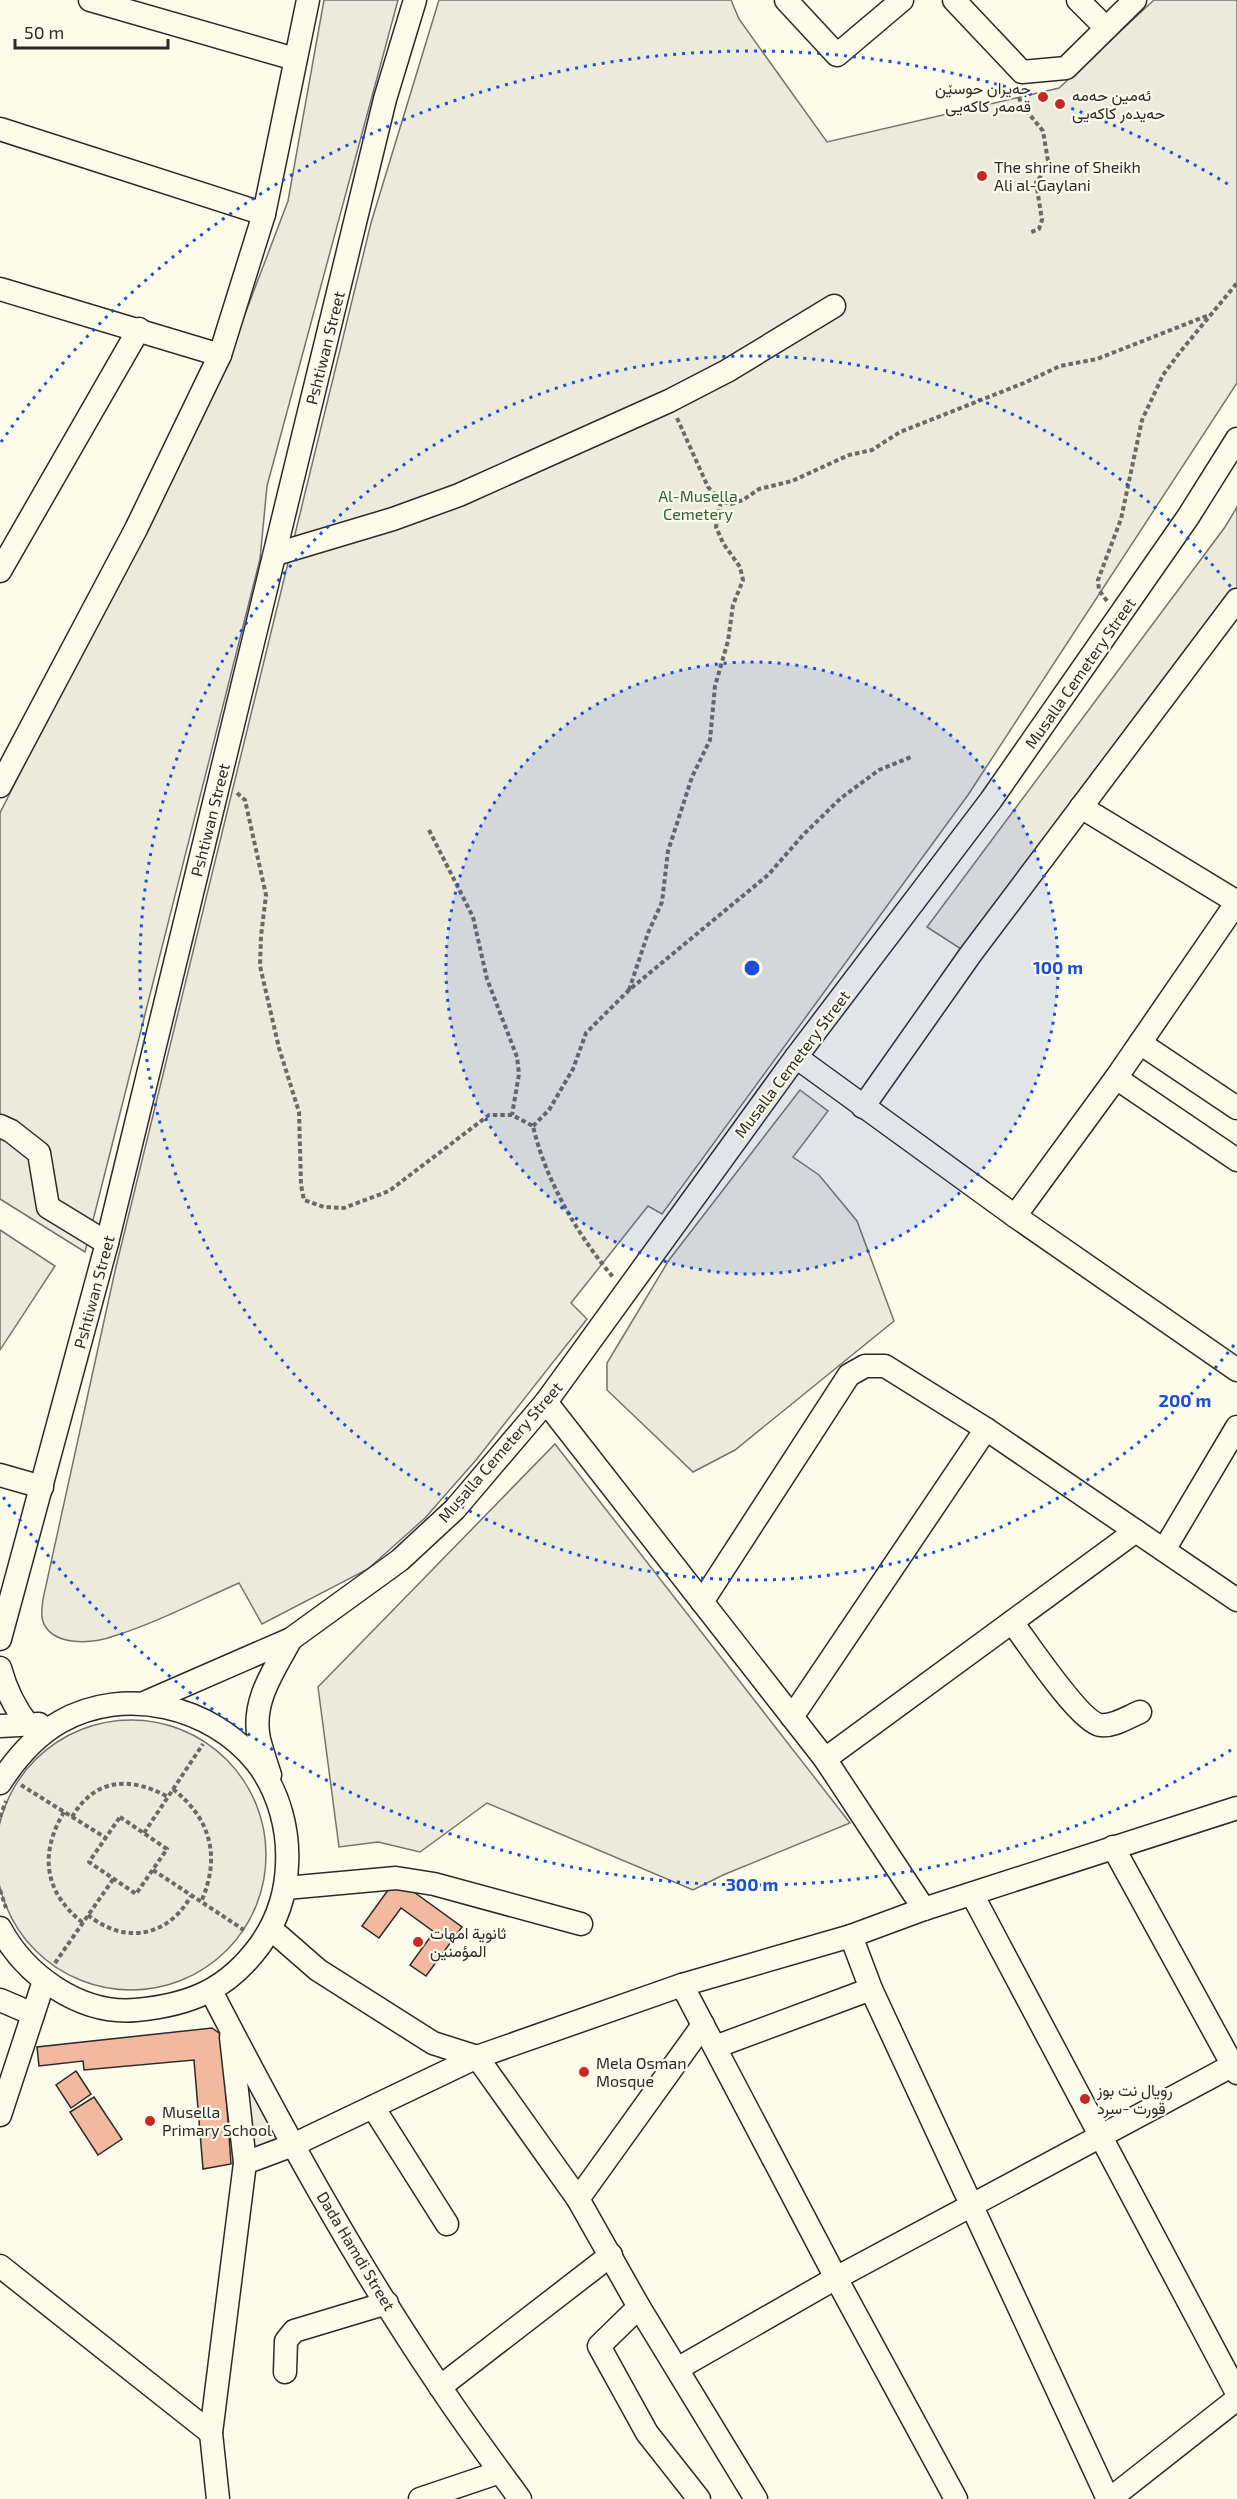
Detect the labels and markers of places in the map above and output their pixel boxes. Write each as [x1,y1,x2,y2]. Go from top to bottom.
place label: جەیران حوسێن قەمەر کاکەیی [935,78,1031,117]
place label: ئەمین حەمە حەیدەر کاکەیی [1072,85,1166,124]
marker: جەیران حوسێن قەمەر کاکەیی [1036,90,1050,104]
marker: ئەمین حەمە حەیدەر کاکەیی [1053,97,1067,111]
place label: The shrine of Sheikh Ali al-Gaylani [994,157,1141,194]
marker: The shrine of Sheikh Ali al-Gaylani [975,169,989,183]
centre of rings [742,958,762,978]
place label: ثانوية امهات المؤمنين [430,1923,506,1962]
marker: ثانوية امهات المؤمنين [411,1935,425,1949]
place label: Mela Osman Mosque [596,2053,687,2090]
marker: Mela Osman Mosque [577,2065,591,2079]
place label: رويال نت بوز قورت -سرد [1096,2080,1173,2119]
marker: رويال نت بوز قورت -سرد [1078,2092,1092,2106]
place label: Musella Primary School [162,2102,272,2139]
marker: Musella Primary School [143,2114,157,2128]

